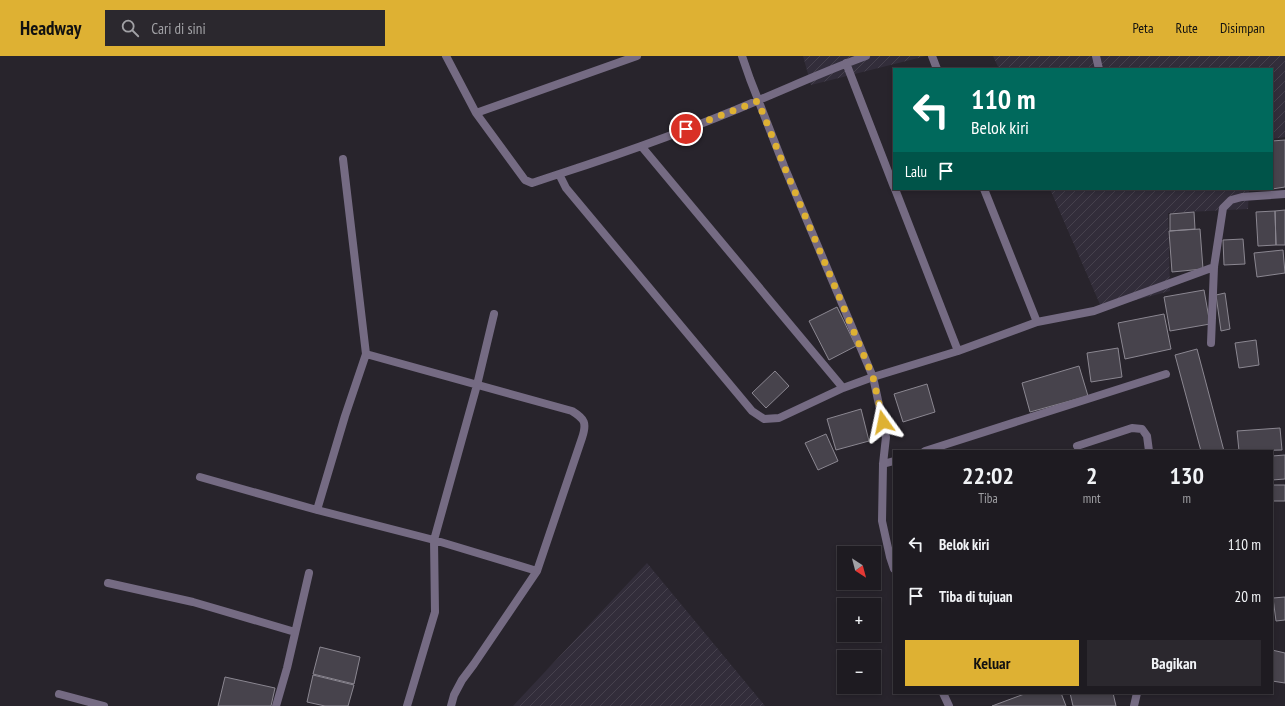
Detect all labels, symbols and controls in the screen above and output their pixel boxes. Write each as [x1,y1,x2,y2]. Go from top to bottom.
search box [105,10,385,46]
text: Headway [20,16,81,40]
icon: search [119,17,141,39]
text: Cari di sini [151,19,206,38]
text: Peta [1132,19,1154,37]
text: Rute [1176,19,1198,37]
text: Disimpan [1220,19,1265,37]
text: 110 m [971,80,1035,117]
icon: left [905,84,957,136]
pin [669,112,703,146]
text: Belok kiri [971,116,1029,139]
icon: arrive [675,118,697,140]
icon: arrive [935,160,957,182]
text: Lalu [905,162,927,181]
position arrow [862,401,904,443]
text: 22:02 [962,460,1014,491]
text: 2 [1086,460,1097,491]
text: 130 [1170,460,1204,491]
text: Tiba [978,490,998,507]
text: mnt [1083,490,1101,507]
text: m [1183,490,1191,507]
icon: left [905,533,927,555]
text: Belok kiri [939,535,989,554]
text: 110 m [1228,535,1261,554]
north arrow [837,546,881,590]
map controls [837,546,881,694]
icon: arrive [905,585,927,607]
text: Tiba di tujuan [939,587,1013,606]
text: 20 m [1235,587,1261,606]
button: + [837,598,881,642]
button: Keluar [905,640,1079,686]
button: Bagikan [1087,640,1261,686]
button: − [837,650,881,694]

